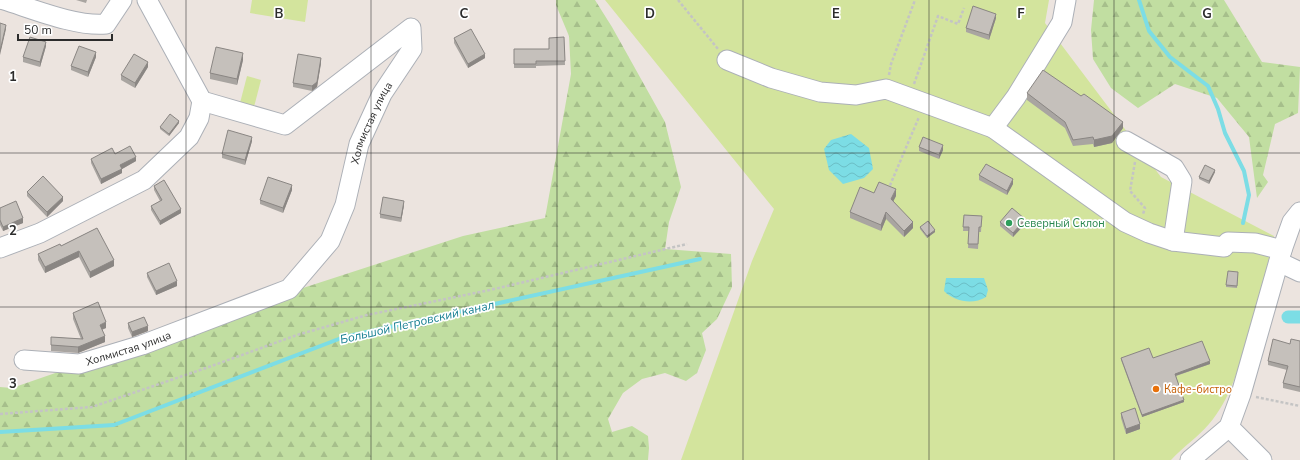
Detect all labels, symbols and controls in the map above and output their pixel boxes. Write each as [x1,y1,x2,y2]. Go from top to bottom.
text: B [275,5,284,23]
text: C [460,5,469,23]
text: D [645,5,655,23]
text: E [832,5,840,23]
text: F [1017,5,1025,23]
text: G [1202,5,1212,23]
scale bar [18,16,112,42]
text: 50 m [24,22,52,38]
text: 1 [9,68,17,86]
street label: Холмистая улица [347,79,396,166]
place label: Северный Склон [1017,216,1105,231]
marker: Северный Склон [1004,218,1014,228]
text: 2 [9,222,17,240]
water label: Большой Петровский канал [338,296,496,348]
street label: Холмистая улица [84,327,173,369]
text: 3 [9,375,17,393]
place label: Кафе-бистро [1164,382,1232,397]
marker: Кафе-бистро [1151,384,1161,394]

